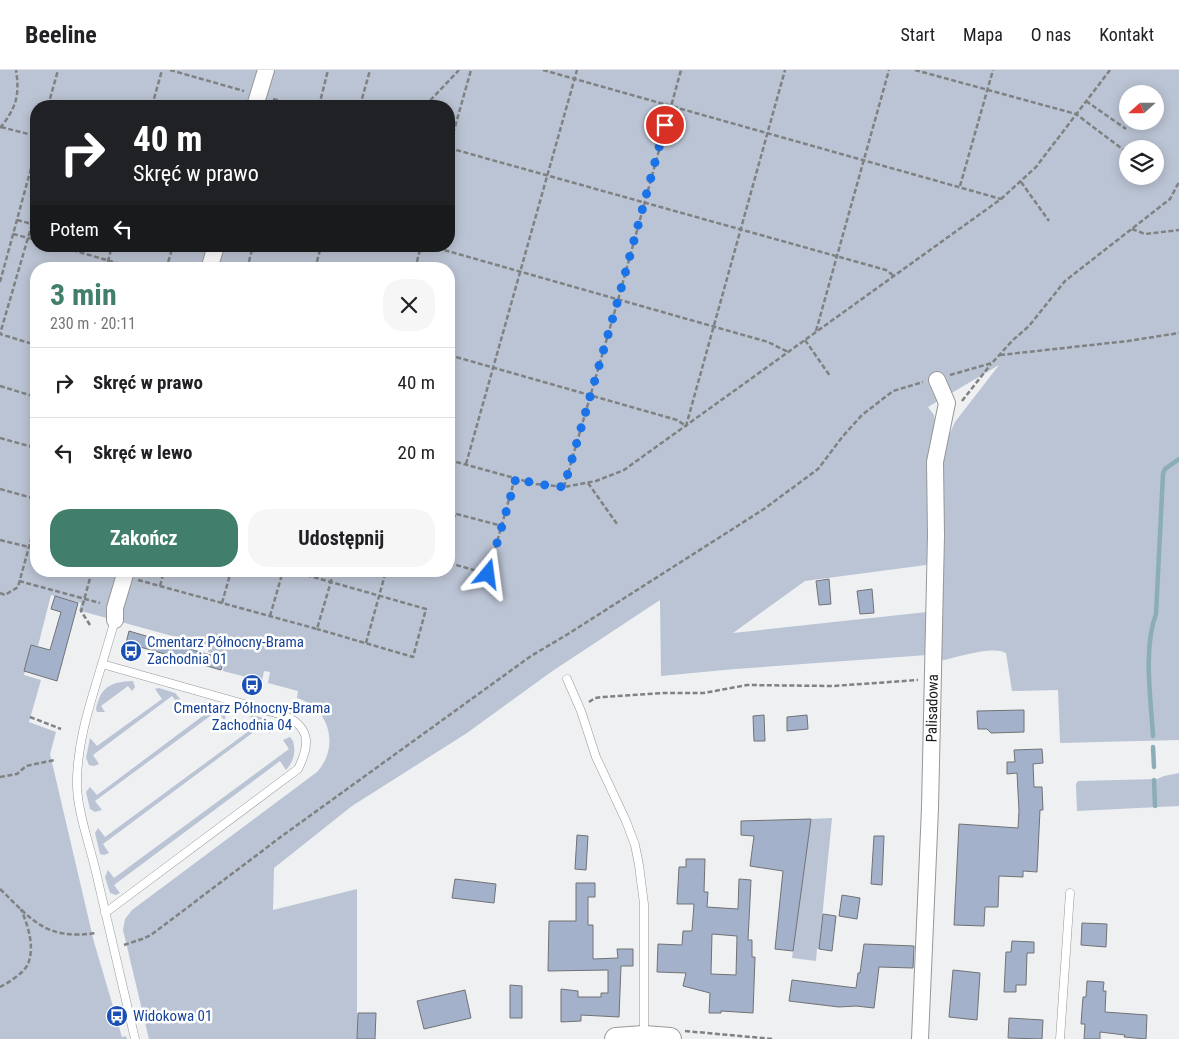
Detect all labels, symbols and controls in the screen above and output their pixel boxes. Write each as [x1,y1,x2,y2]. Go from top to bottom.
text: Beeline [25,21,97,49]
text: Start [901,24,935,45]
text: Mapa [963,24,1003,45]
text: O nas [1031,24,1071,45]
text: Kontakt [1099,24,1154,45]
north arrow [1119,85,1164,130]
map controls [1119,85,1164,185]
pin [644,104,686,146]
icon: arrive [651,111,679,139]
text: 40 m [133,119,202,160]
icon: right [50,120,115,185]
button: layers [1119,140,1164,185]
text: Skręć w prawo [133,161,259,186]
icon: left [109,215,137,243]
text: Potem [50,218,99,241]
text: 3 min [50,277,117,312]
button: close [383,279,435,331]
text: 230 m · 20:11 [50,314,136,333]
icon: right [50,369,78,397]
text: Skręć w prawo [93,371,203,394]
text: 40 m [398,371,435,394]
icon: left [50,439,78,467]
text: Skręć w lewo [93,441,192,464]
text: 20 m [398,441,435,464]
button: Zakończ [50,509,238,567]
button: Udostępnij [248,509,435,567]
position arrow [461,547,513,599]
place label: Cmentarz Północny-Brama Zachodnia 01 [147,633,304,668]
bus stop icon: Cmentarz Północny-Brama Zachodnia 01 [119,639,143,663]
bus stop icon: Cmentarz Północny-Brama Zachodnia 04 [240,673,264,697]
street label: Palisadowa [922,674,942,743]
place label: Cmentarz Północny-Brama Zachodnia 04 [174,699,330,734]
bus stop icon: Widokowa 01 [105,1004,129,1028]
place label: Widokowa 01 [133,1007,212,1025]

